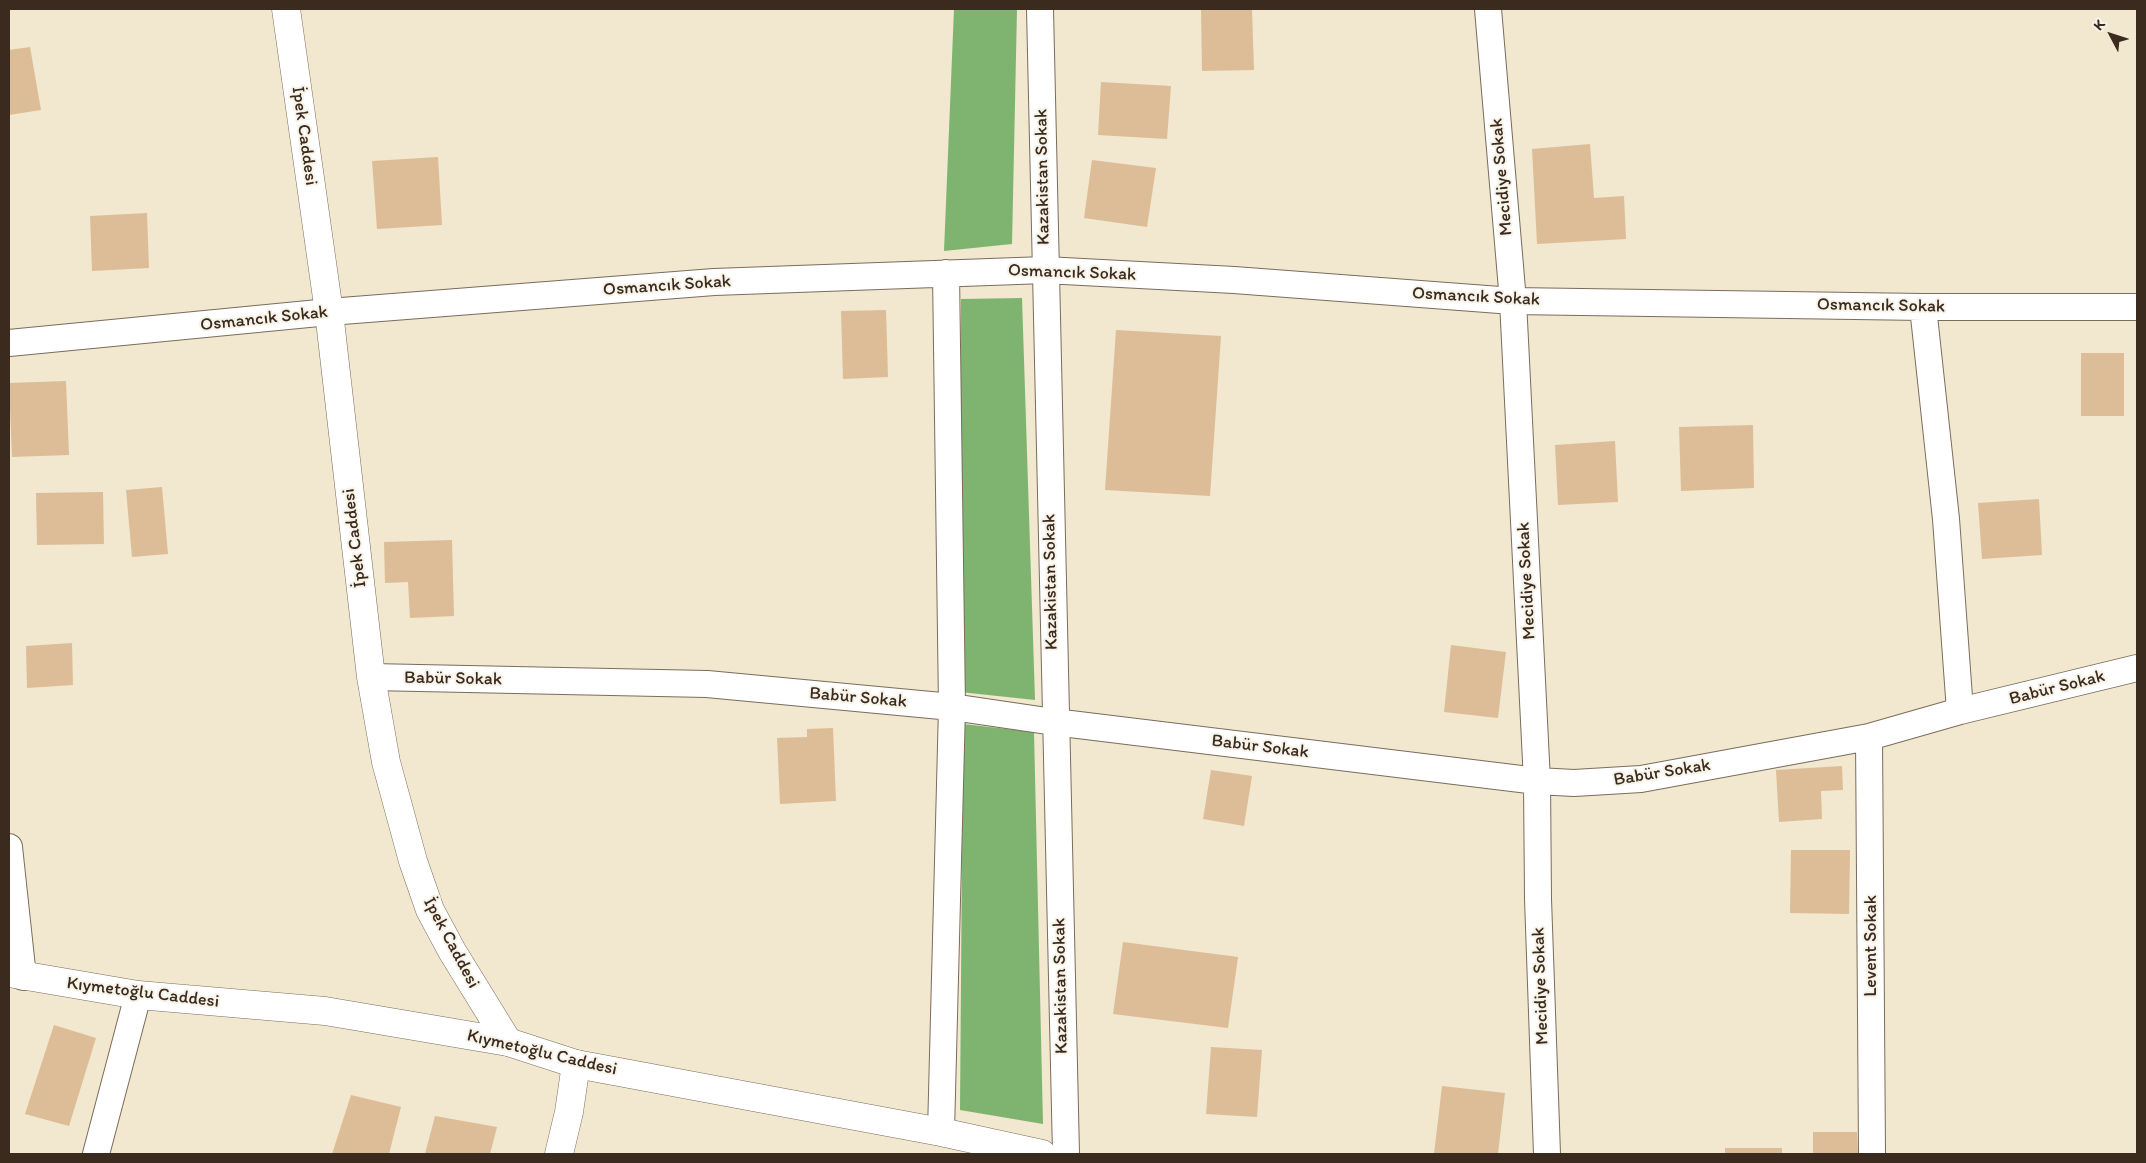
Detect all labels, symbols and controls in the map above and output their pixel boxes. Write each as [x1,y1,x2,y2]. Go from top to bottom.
north arrow [2086,10,2136,60]
text: K [2090,16,2109,34]
street label: İpek Caddesi [286,85,322,187]
street label: Kazakistan Sokak [1031,109,1055,245]
street label: Mecidiye Sokak [1486,117,1518,237]
street label: Osmancık Sokak [1008,260,1136,286]
street label: Osmancık Sokak [602,271,732,301]
street label: Osmancık Sokak [1411,283,1541,311]
street label: Osmancık Sokak [1817,294,1945,318]
street label: Osmancık Sokak [199,302,329,336]
street label: İpek Caddesi [338,487,372,589]
street label: Kazakistan Sokak [1039,514,1063,650]
street label: Mecidiye Sokak [1513,522,1541,640]
street label: Babür Sokak [2007,666,2107,710]
street label: Babür Sokak [404,667,502,691]
street label: Babür Sokak [808,683,908,713]
street label: Babür Sokak [1210,730,1310,764]
street label: Babür Sokak [1612,755,1712,791]
street label: İpek Caddesi [418,894,484,992]
street label: Levent Sokak [1860,895,1882,997]
street label: Kazakistan Sokak [1049,918,1073,1054]
street label: Mecidiye Sokak [1528,927,1554,1045]
street label: Kıymetoğlu Caddesi [66,973,220,1013]
street label: Kıymetoğlu Caddesi [465,1025,619,1081]

